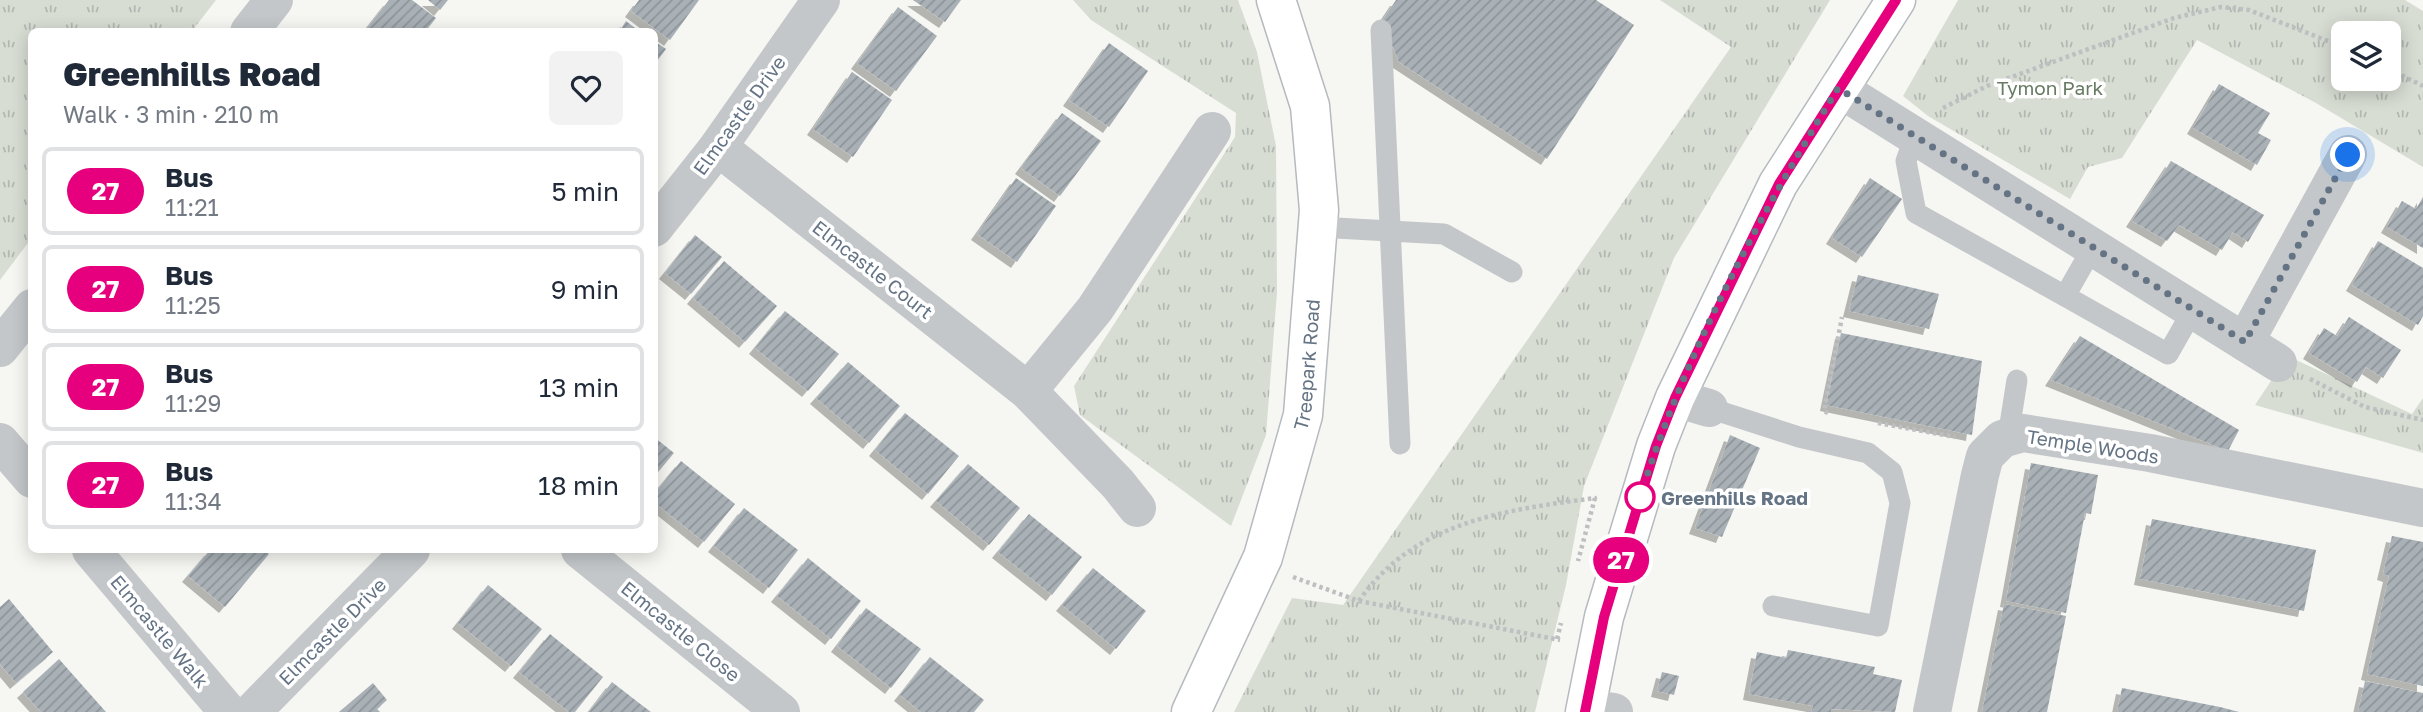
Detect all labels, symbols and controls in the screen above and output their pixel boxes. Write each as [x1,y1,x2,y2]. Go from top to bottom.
map controls [2331,21,2401,91]
button: layers [2331,21,2401,91]
button: heart [549,51,623,125]
street label: Elmcastle Drive [688,51,790,179]
text: Greenhills Road [63,54,321,93]
park label: Tymon Park [1997,76,2104,99]
text: Walk · 3 min · 210 m [63,100,279,128]
your location [2330,137,2365,172]
text: Bus [165,162,213,193]
text: 27 [92,176,119,205]
text: 5 min [551,176,619,207]
text: 11:21 [165,193,219,221]
street label: Elmcastle Court [808,215,938,323]
text: Bus [165,260,213,291]
text: 27 [92,274,119,303]
text: 9 min [551,274,619,305]
text: 11:25 [165,291,221,319]
street label: Treepark Road [1288,298,1324,433]
text: Bus [165,358,213,389]
text: 27 [92,372,119,401]
text: 13 min [539,372,619,403]
text: 11:29 [165,389,221,417]
street label: Temple Woods [2025,424,2161,468]
text: Bus [165,456,213,487]
text: 27 [92,470,119,499]
text: 18 min [538,470,619,501]
marker: Greenhills Road [1625,482,1655,512]
place label: Greenhills Road [1661,486,1808,509]
text: 11:34 [165,487,222,515]
line badge: 27 [1590,537,1652,583]
text: 27 [1607,545,1635,574]
street label: Elmcastle Walk [106,570,214,692]
street label: Elmcastle Drive [274,573,390,689]
street label: Elmcastle Close [617,576,745,686]

